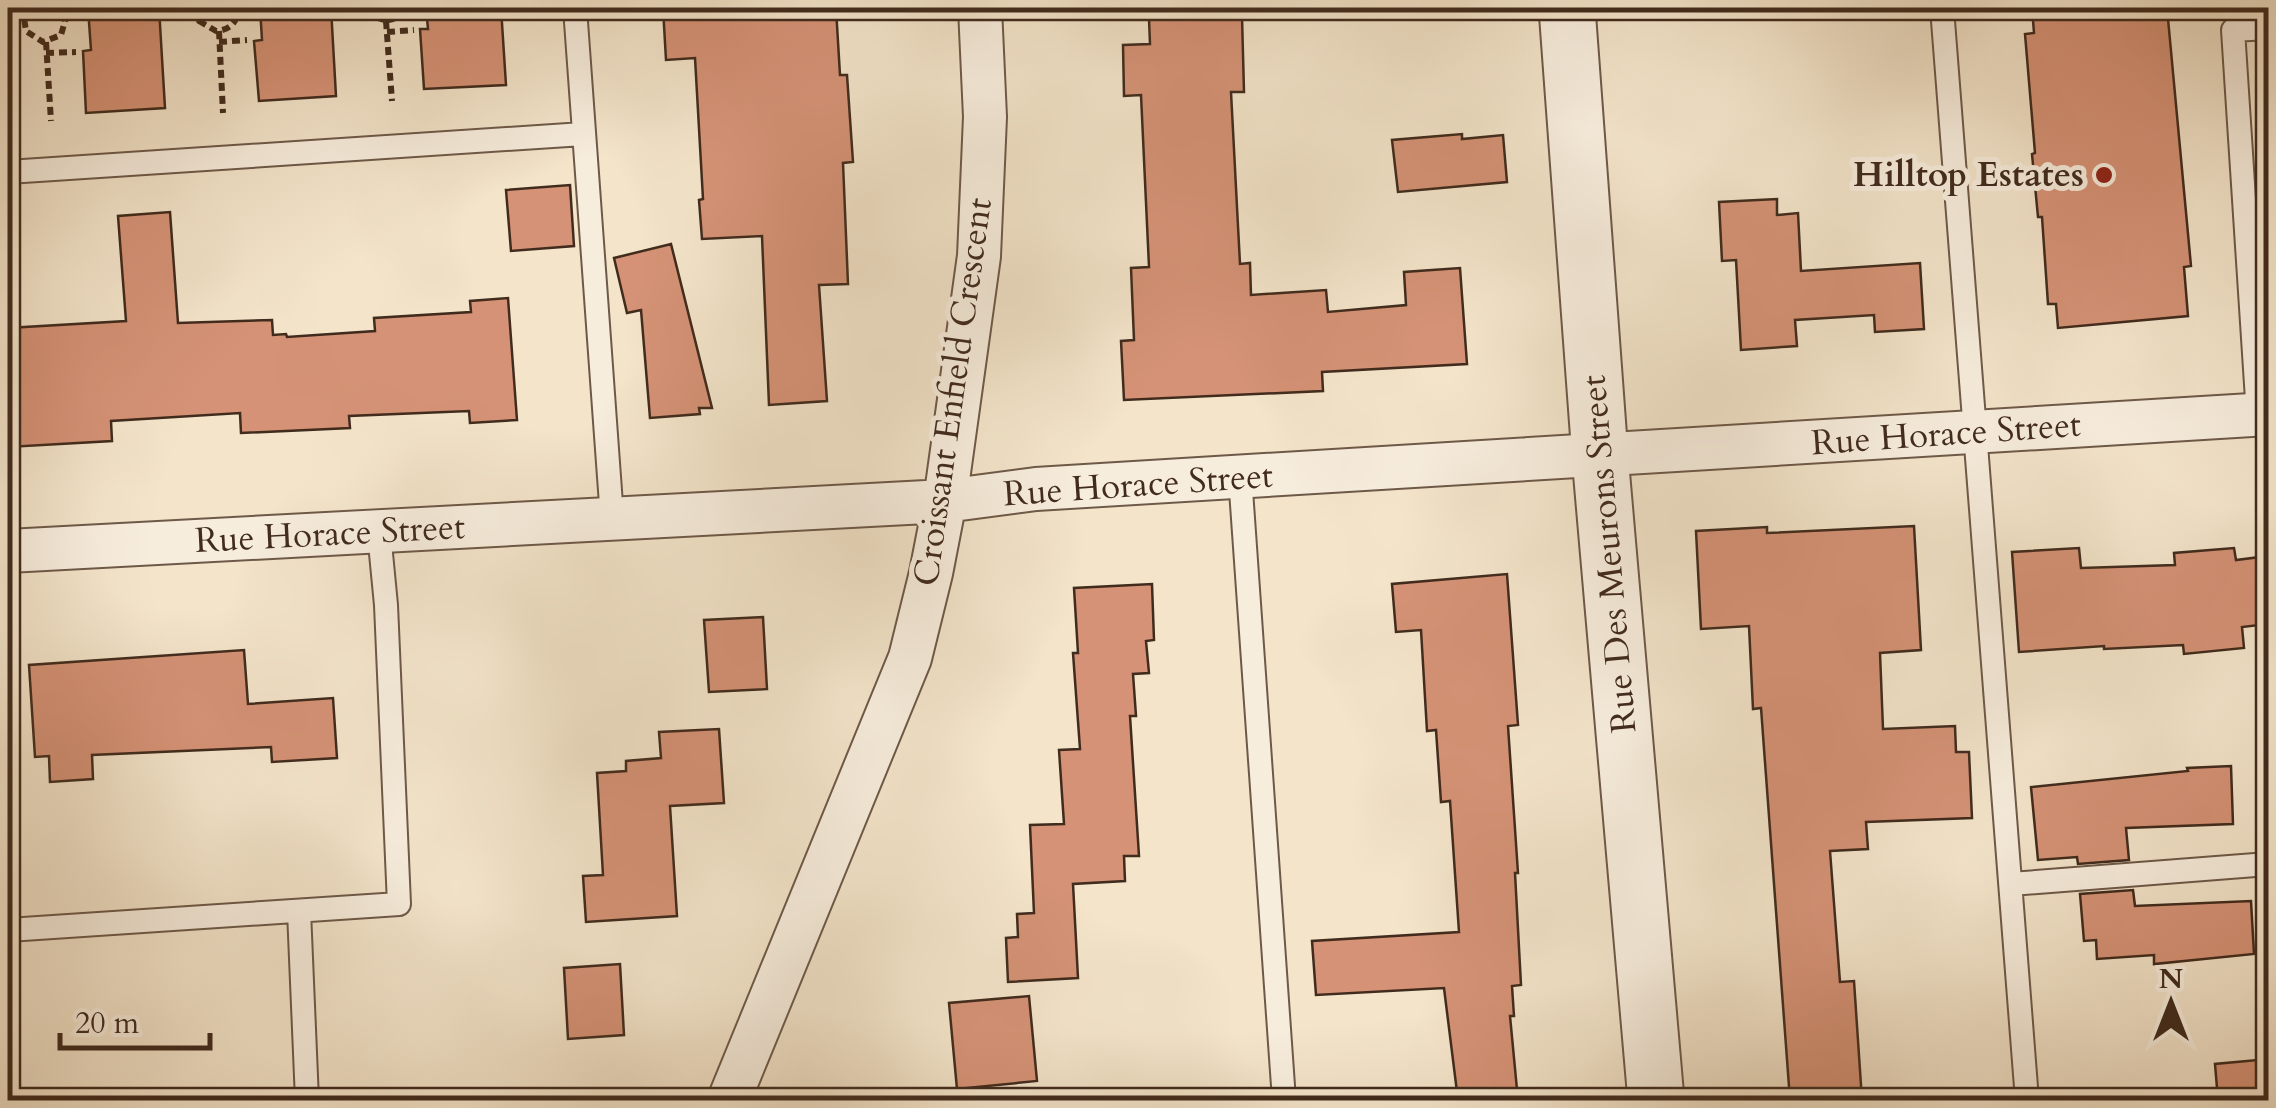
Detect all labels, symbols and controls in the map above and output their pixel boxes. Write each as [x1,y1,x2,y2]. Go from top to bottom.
place label: Hilltop Estates [1853,151,2084,199]
marker: Hilltop Estates [2093,164,2115,186]
street label: Croissant Enfield Crescent [902,195,1004,589]
street label: Rue Des Meurons Street [1569,373,1649,735]
street label: Rue Horace Street [1810,401,2082,467]
street label: Rue Horace Street [1002,452,1274,518]
street label: Rue Horace Street [194,503,466,565]
north arrow [2121,953,2221,1053]
text: N [2159,960,2183,998]
scale bar [60,988,210,1050]
text: 20 m [75,1003,140,1044]

